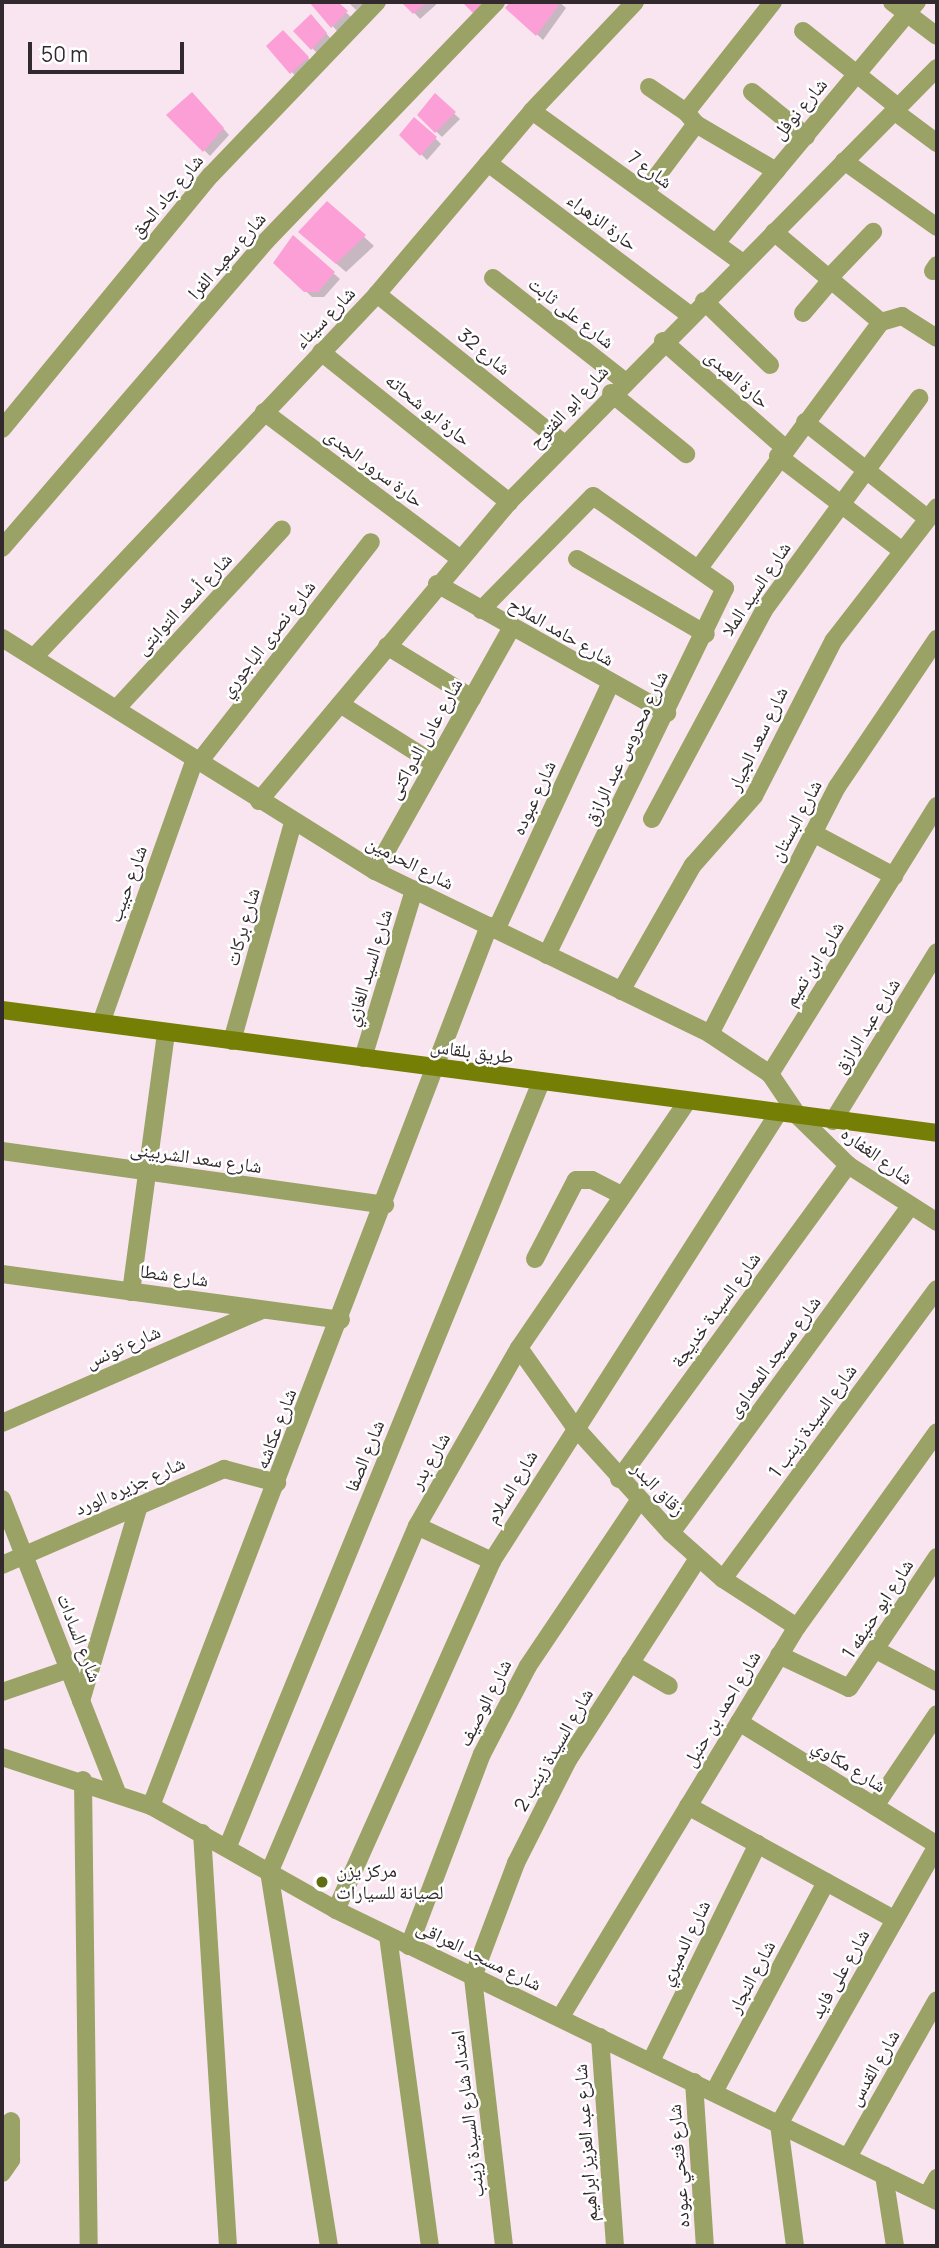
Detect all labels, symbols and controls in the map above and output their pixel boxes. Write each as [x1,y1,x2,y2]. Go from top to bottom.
scale bar [32,28,187,72]
text: 50 m [41,40,88,68]
street label: شارع نوفل [768,74,832,144]
street label: شارع 7 [623,146,677,194]
street label: شارع جاد الحق [126,150,208,242]
street label: حارة الزهراء [562,188,642,256]
street label: شارع سعيد الفرا [183,208,271,304]
street label: شارع على ثابت [523,272,619,354]
street label: شارع سيناء [290,282,360,354]
street label: شارع 32 [453,324,515,380]
street label: حارة العبدى [700,345,774,413]
street label: شارع ابو الفتوح [524,360,614,454]
street label: حارة ابو شحاته [381,369,475,451]
street label: حارة سرور الجدى [320,423,428,513]
street label: شارع السيد الملا [716,538,796,640]
street label: شارع أسعد التوابتى [131,548,237,660]
street label: شارع نصرى الباجوري [215,576,321,702]
street label: شارع حامد الملاح [504,593,618,671]
street label: شارع محروس عبد الرازق [579,667,673,829]
street label: شارع عادل الدواكنى [382,675,468,803]
street label: شارع سعد الجيار [723,683,793,795]
street label: شارع عبوده [507,757,561,839]
street label: شارع البستان [765,776,827,866]
street label: شارع الحرمين [362,831,458,895]
street label: شارع حبيب [104,843,152,925]
street label: شارع بركات [221,885,265,969]
street label: شارع السيد الغازي [340,907,398,1029]
street label: شارع ابن تميم [779,917,849,1011]
street label: شارع عبد الرازق [829,974,905,1078]
street label: طريق بلقاس [429,1035,515,1069]
street label: شارع الغفاره [836,1122,918,1190]
street label: شارع سعد الشربينى [129,1137,263,1179]
street label: شارع السيدة خديجة [666,1248,766,1372]
street label: شارع شطا [138,1260,210,1292]
street label: شارع مسجد المعداوى [722,1292,826,1422]
street label: شارع تونس [82,1320,164,1374]
street label: شارع السيدة زينب 1 [764,1360,862,1482]
street label: شارع عكاشه [250,1386,302,1472]
street label: شارع الصفا [340,1417,390,1495]
street label: شارع بدر [405,1429,455,1493]
street label: شارع السلام [481,1446,543,1528]
street label: شارع جزيره الورد [71,1452,189,1520]
street label: زقاق البدر [627,1457,689,1521]
street label: شارع ابو حنيفه 1 [837,1555,919,1663]
street label: شارع السادات [52,1591,106,1685]
street label: شارع احمد بن حنبل [678,1647,766,1771]
street label: شارع الوصيف [453,1656,517,1750]
street label: شارع السيدة زينب 2 [510,1685,598,1815]
street label: شارع مكاوي [808,1734,890,1798]
place label: مركز يزن لصيانة للسيارات [336,1860,444,1904]
marker: مركز يزن لصيانة للسيارات [314,1874,330,1890]
street label: شارع الدميري [655,1896,715,1990]
street label: شارع مسجد العراقى [413,1916,545,1996]
street label: شارع على فايد [805,1925,875,2023]
street label: شارع النجار [723,1937,781,2017]
street label: شارع القدس [843,2026,905,2110]
street label: امتداد شارع السيدة زينب [446,2029,490,2199]
street label: شارع عبد العزيز ابراهيم [569,2063,603,2223]
street label: شارع فتحي عبوده [663,2103,695,2229]

